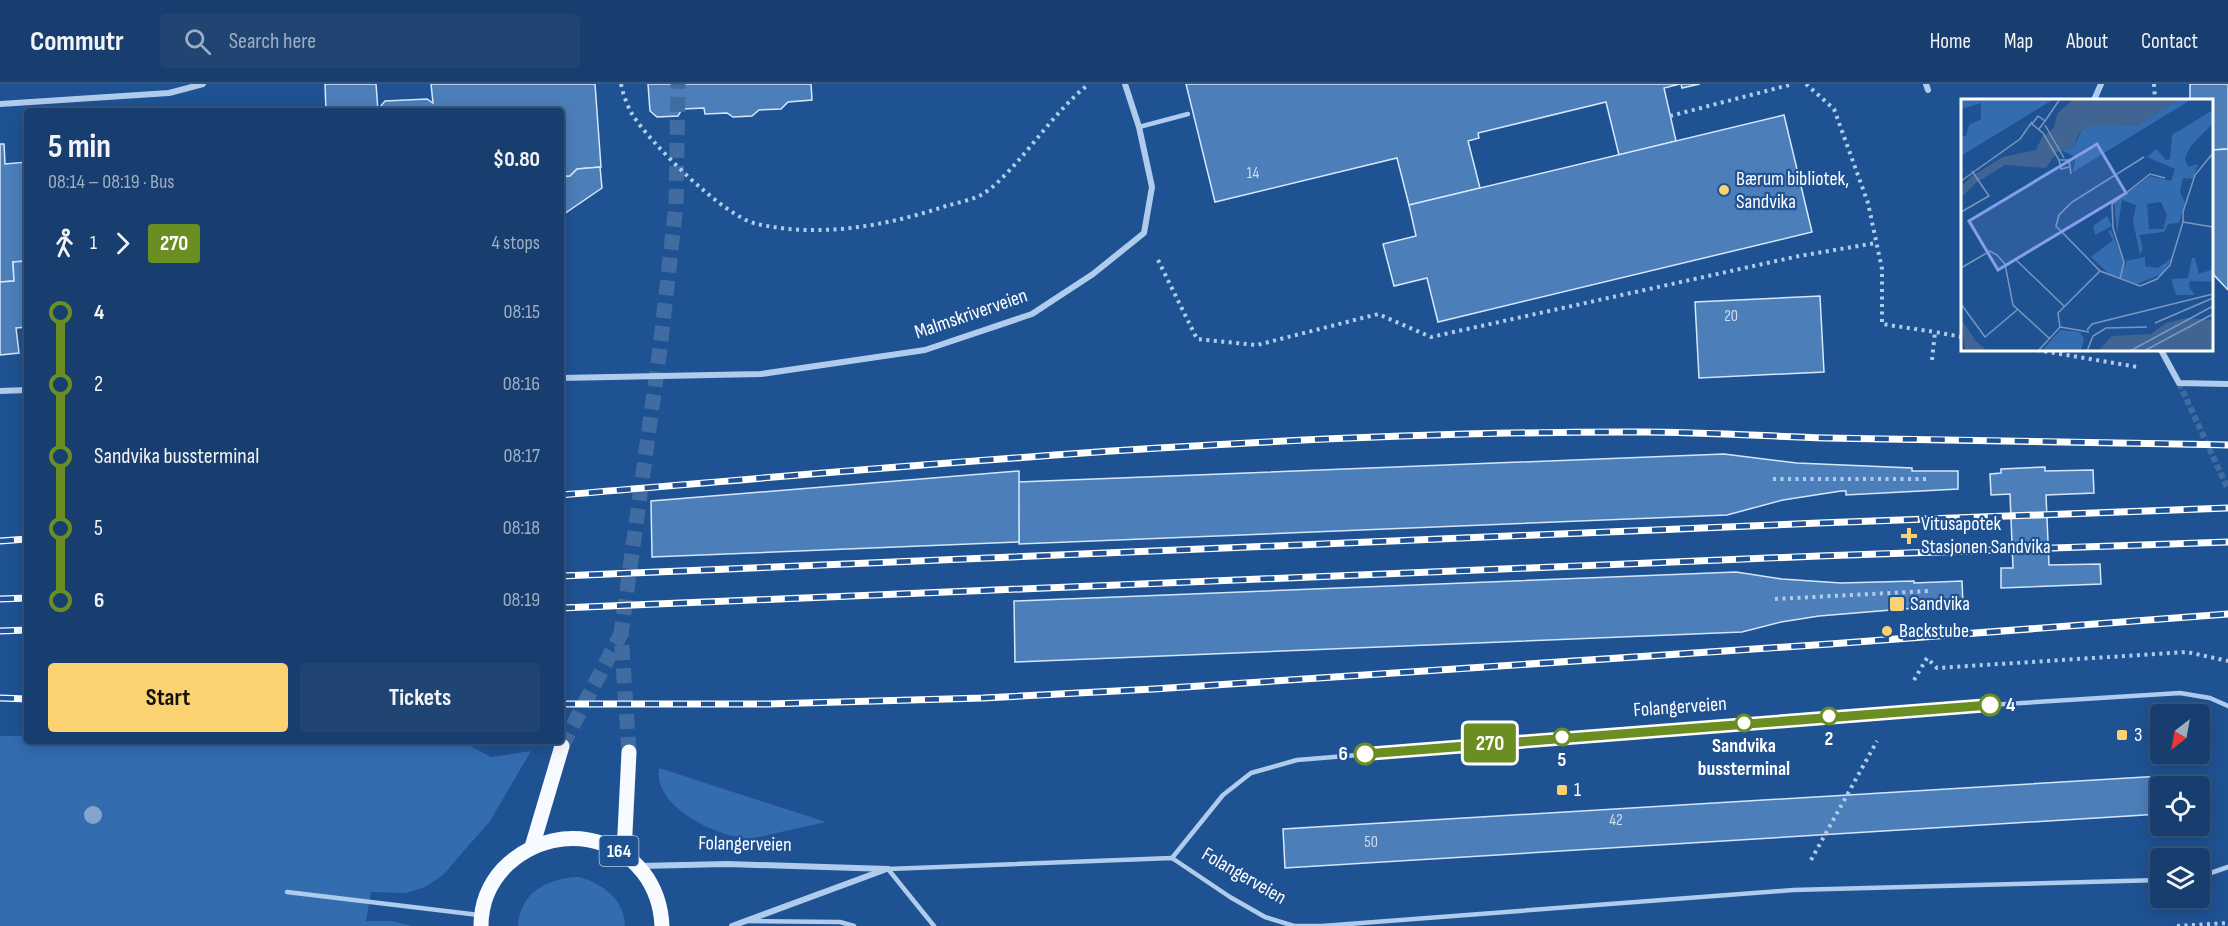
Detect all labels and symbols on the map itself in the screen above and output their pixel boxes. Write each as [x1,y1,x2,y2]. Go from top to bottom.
inset map [1961,99,2213,351]
house number: 14 [1247,164,1259,183]
place label: Bærum bibliotek, Sandvika [1736,167,1849,214]
marker: Bærum bibliotek, Sandvika [1717,183,1731,197]
street label: Malmskriverveien [911,283,1031,345]
house number: 20 [1724,307,1738,326]
place label: Vitusapotek Stasjonen Sandvika [1921,512,2051,559]
marker: Vitusapotek Stasjonen Sandvika [1902,529,1916,543]
place label: Sandvika [1910,592,1970,616]
marker: Sandvika [1888,595,1906,613]
place label: Backstube [1899,619,1969,643]
marker: Backstube [1880,624,1894,638]
street label: Folangerveien [1633,692,1727,722]
place label: 4 [2006,693,2015,717]
marker: 4 [1979,694,2001,716]
north arrow [2150,704,2210,764]
marker: 2 [1820,707,1838,725]
marker: Sandvika bussterminal [1735,714,1753,732]
place label: 3 [2134,723,2142,747]
line badge: 270 [1456,724,1524,762]
place label: 2 [1825,727,1833,751]
marker: 5 [1553,728,1571,746]
marker: 3 [2115,728,2129,742]
place label: Sandvika bussterminal [1698,734,1790,781]
place label: 6 [1339,742,1348,766]
marker: 6 [1354,743,1376,765]
place label: 5 [1558,748,1567,772]
place label: 1 [1574,778,1581,802]
marker: 1 [1555,783,1569,797]
house number: 42 [1609,811,1623,830]
street label: Folangerveien [698,831,792,857]
house number: 50 [1364,833,1378,852]
road number: 164 [600,836,638,866]
street label: Folangerveien [1198,842,1290,910]

